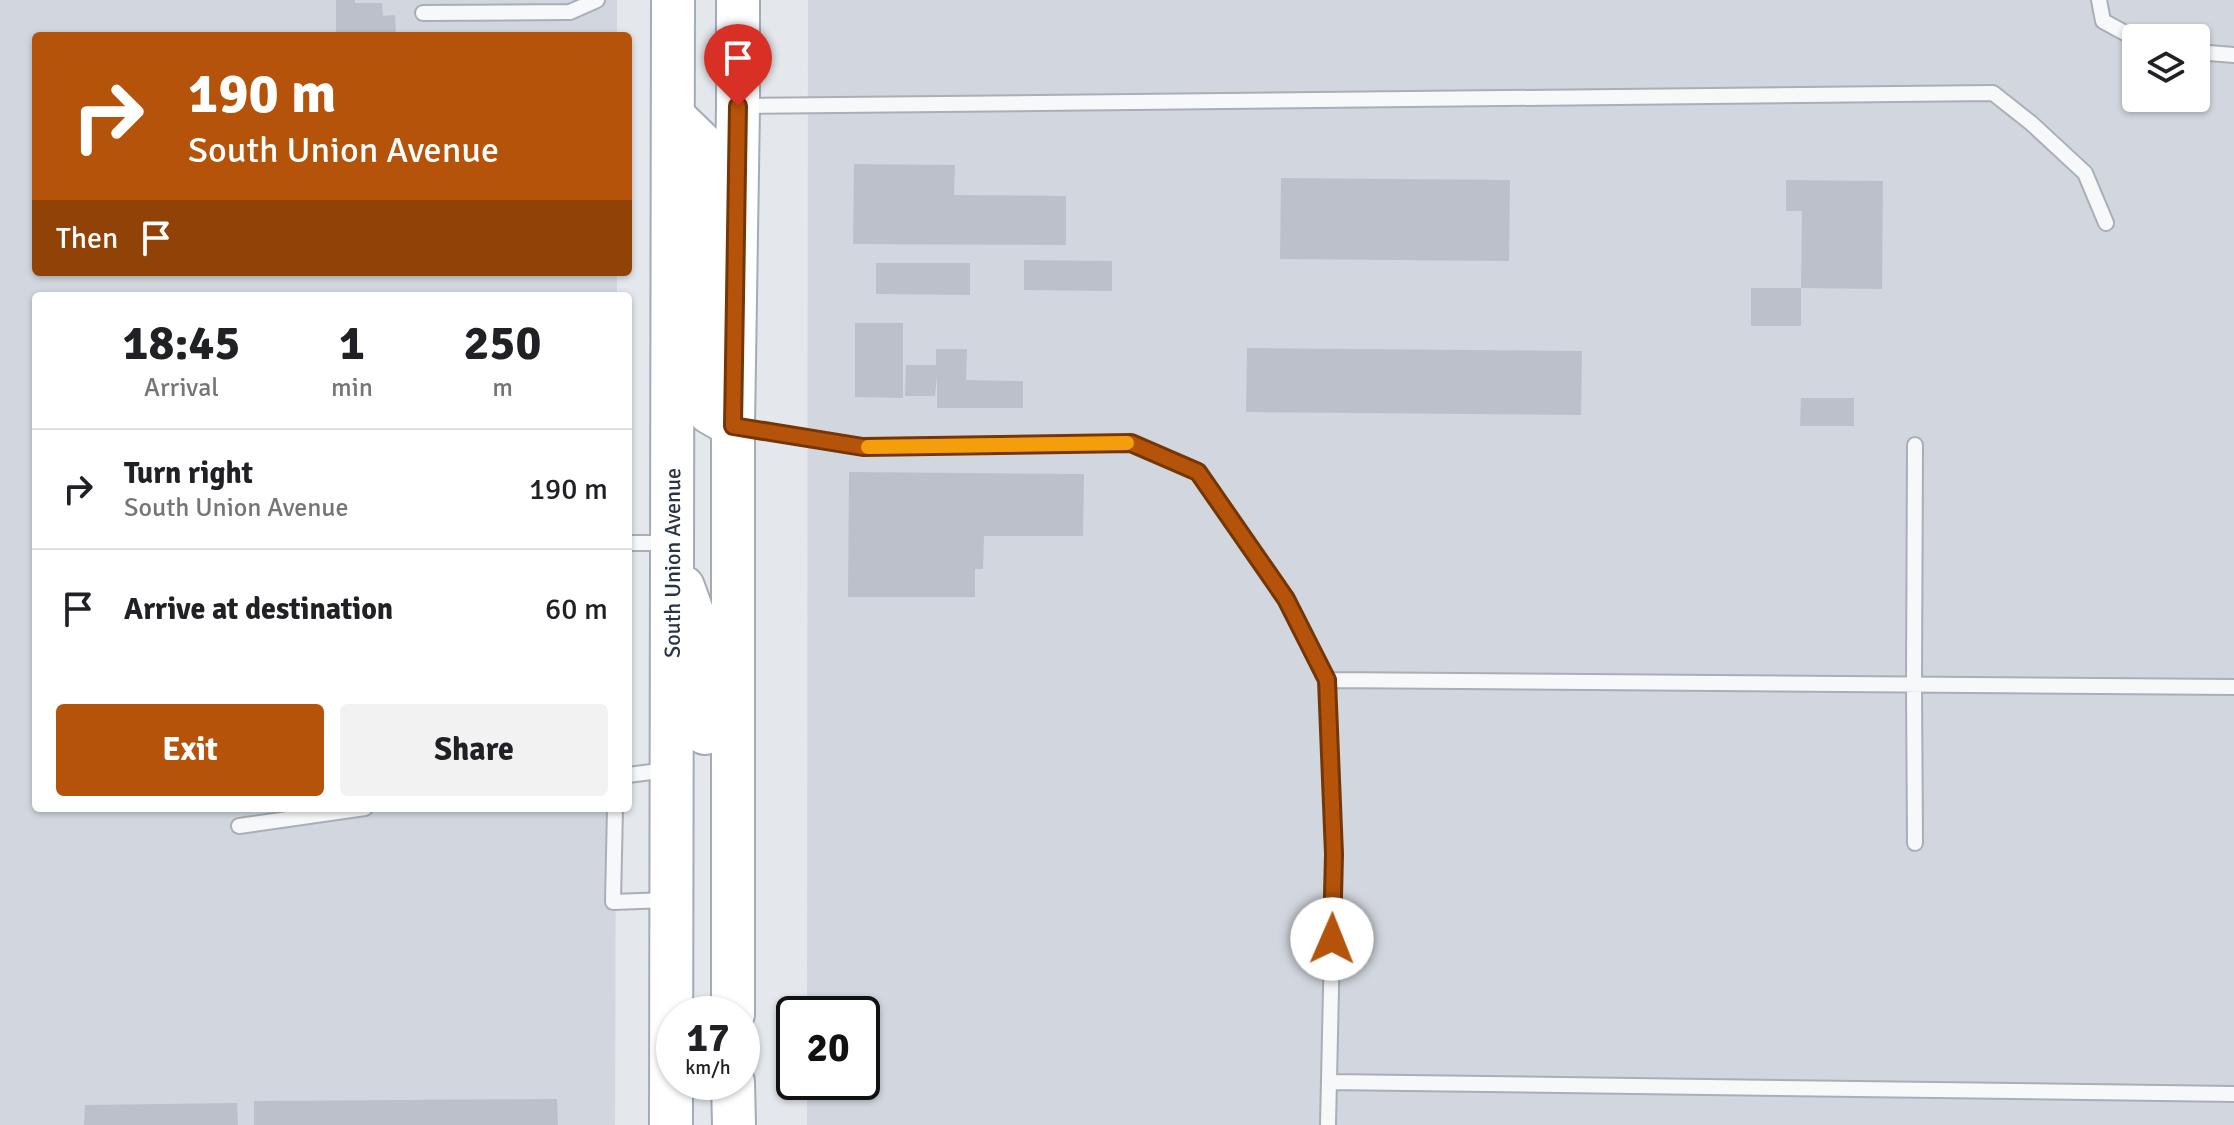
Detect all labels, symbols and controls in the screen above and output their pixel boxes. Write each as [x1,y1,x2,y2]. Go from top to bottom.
pin [704,24,772,106]
map controls [2122,24,2210,112]
button: layers [2122,24,2210,112]
icon: arrive [716,36,760,80]
text: 190 m [188,59,336,128]
icon: right [56,64,160,168]
text: South Union Avenue [188,128,499,173]
icon: arrive [134,216,178,260]
text: Then [56,220,118,257]
text: 18:45 [123,314,240,373]
text: 1 [339,314,365,373]
text: 250 [464,314,541,373]
text: Arrival [144,372,219,404]
text: min [331,372,373,404]
text: m [492,372,513,404]
text: Turn right [124,455,253,492]
icon: right [56,467,100,511]
street label: South Union Avenue [659,468,686,658]
text: 190 m [529,471,608,508]
text: South Union Avenue [124,492,349,524]
icon: arrive [56,587,100,631]
text: Arrive at destination [124,591,393,628]
text: 60 m [545,591,608,628]
button: Exit [56,704,324,796]
button: Share [340,704,608,796]
position arrow [1290,897,1374,981]
speed limit sign: 20 [776,996,880,1100]
text: 17 [686,1013,730,1063]
text: km/h [685,1055,731,1080]

